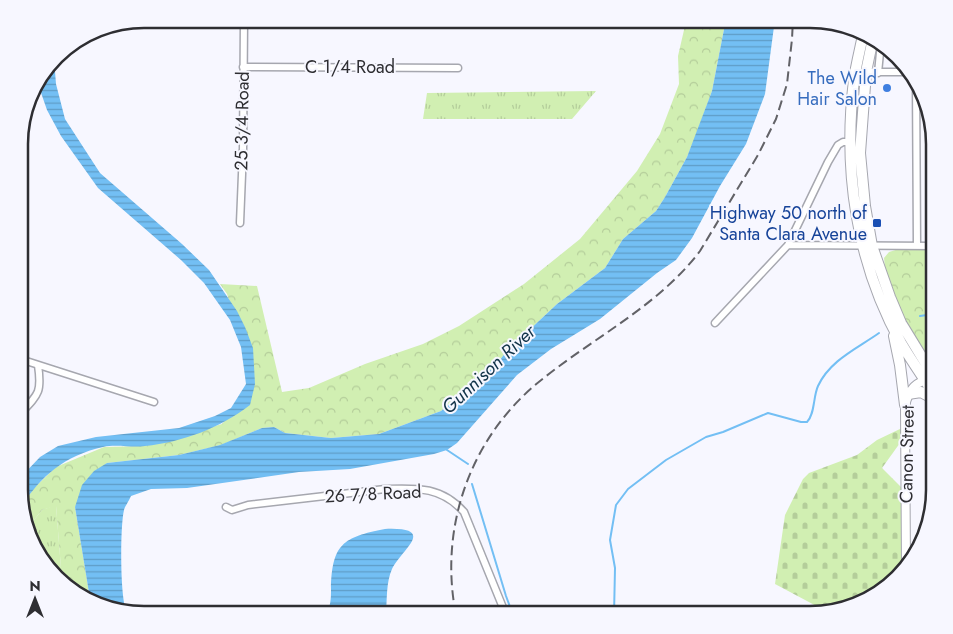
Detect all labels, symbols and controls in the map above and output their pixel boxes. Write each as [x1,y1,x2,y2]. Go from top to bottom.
street label: C 1/4 Road [305,54,395,80]
place label: The Wild Hair Salon [797,65,877,112]
street label: 25 3/4 Road [228,71,256,171]
marker: The Wild Hair Salon [881,82,893,94]
place label: Highway 50 north of Santa Clara Avenue [710,200,868,247]
marker: Highway 50 north of Santa Clara Avenue [871,217,883,229]
water label: Gunnison River [435,318,543,420]
street label: Canon Street [893,404,921,503]
street label: 26 7/8 Road [324,478,422,510]
north arrow [10,574,60,624]
text: N [29,576,41,596]

